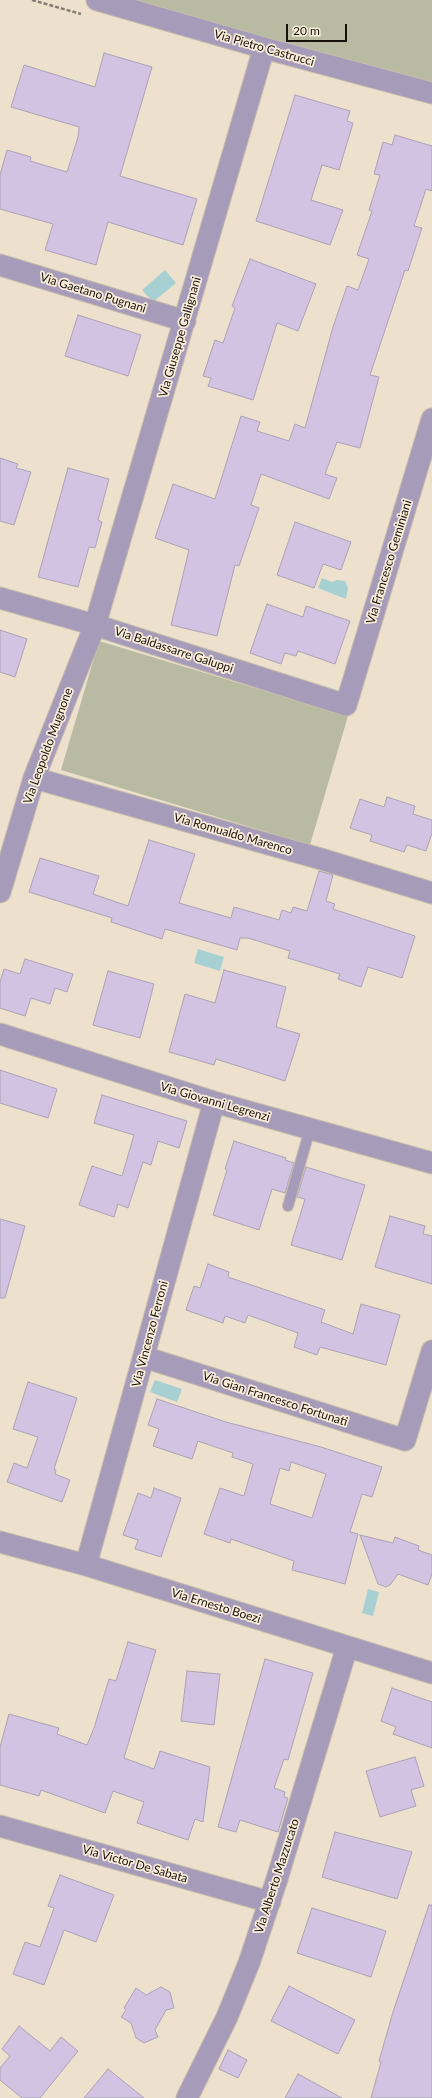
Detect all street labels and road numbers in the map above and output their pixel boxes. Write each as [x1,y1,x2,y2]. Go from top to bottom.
street label: Via Pietro Castrucci [212,27,316,69]
street label: Via Gaetano Pugnani [38,270,148,316]
street label: Via Giuseppe Gallignani [156,275,204,399]
street label: Via Francesco Geminiani [363,498,415,626]
street label: Via Baldassarre Galuppi [113,624,235,676]
street label: Via Leopoldo Mugnone [20,686,76,806]
street label: Via Romualdo Marenco [172,810,294,858]
street label: Via Giovanni Legrenzi [159,1079,271,1125]
street label: Via Vincenzo Ferroni [129,1279,171,1389]
street label: Via Gian Francesco Fortunati [201,1369,349,1429]
street label: Via Ernesto Boezi [170,1586,262,1626]
street label: Via Alberto Mazzucato [252,1817,302,1935]
street label: Via Victor De Sabata [81,1842,189,1886]

